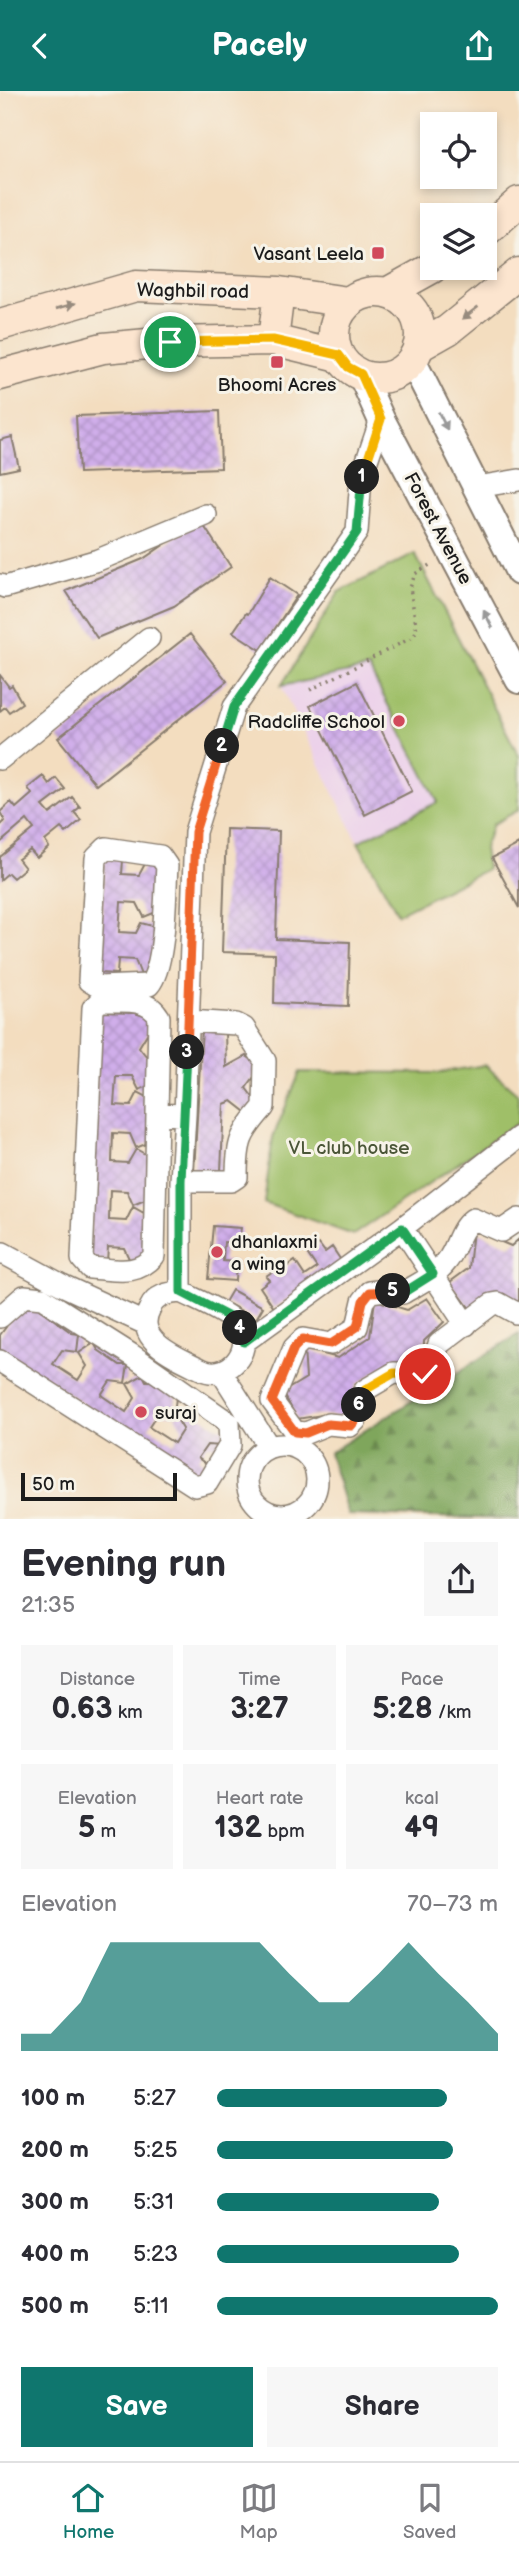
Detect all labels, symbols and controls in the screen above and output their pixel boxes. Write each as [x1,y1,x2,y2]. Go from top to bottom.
text: Pacely [212,26,307,65]
icon: back [21,27,59,65]
icon: share [460,27,498,65]
map controls [420,112,497,280]
button: locate [420,112,497,189]
button: layers [420,203,497,280]
place label: Vasant Leela [253,243,364,266]
marker: Vasant Leela [370,245,386,261]
street label: Waghbil road [137,279,249,304]
one-way arrow [55,301,76,311]
one-way arrow [462,305,480,320]
pin [140,312,200,372]
icon: arrive [151,323,189,361]
marker: Bhoomi Acres [269,354,285,370]
place label: Bhoomi Acres [218,374,336,397]
one-way arrow [436,411,448,431]
pin: 1 [344,459,380,495]
text: 1 [358,465,366,488]
street label: Forest Avenue [399,469,477,589]
one-way arrow [482,609,493,629]
place label: Radcliffe School [248,711,385,734]
marker: Radcliffe School [391,713,407,729]
pin: 2 [204,729,240,763]
text: 2 [216,734,227,757]
pin: 3 [170,1035,204,1069]
text: 3 [181,1040,192,1063]
park label: VL club house [289,1137,409,1160]
place label: dhanlaxmi a wing [231,1231,318,1276]
marker: dhanlaxmi a wing [209,1244,225,1260]
pin: 5 [376,1273,410,1309]
text: 5 [387,1279,398,1302]
pin: 4 [222,1311,258,1345]
text: 4 [234,1316,245,1339]
pin [395,1344,455,1404]
icon: check [406,1355,444,1393]
pin: 6 [342,1387,376,1423]
text: 6 [353,1393,364,1416]
place label: suraj [155,1402,197,1425]
marker: suraj [133,1404,149,1420]
scale bar [21,1471,177,1502]
text: 50 m [32,1473,75,1496]
text: Evening run [21,1542,226,1587]
button: share [424,1542,498,1616]
text: 21:35 [21,1591,75,1619]
text: Distance [59,1668,135,1691]
text: Time [238,1668,281,1691]
text: Pace [400,1668,443,1691]
text: 0.63 [52,1691,113,1727]
text: 3:27 [230,1691,289,1727]
text: 5:28 [372,1691,433,1727]
text: km [113,1701,143,1724]
text: /km [433,1701,471,1724]
text: Elevation [58,1787,137,1810]
text: Heart rate [216,1787,303,1810]
text: kcal [405,1787,439,1810]
text: 5 [78,1810,95,1846]
text: 132 [214,1810,262,1846]
text: 49 [404,1810,439,1846]
text: m [95,1820,116,1843]
text: bpm [262,1820,305,1843]
text: Elevation [21,1890,117,1918]
text: 70–73 m [407,1890,498,1918]
text: 100 m [21,2084,85,2112]
text: 5:27 [133,2084,176,2112]
text: 200 m [21,2136,89,2164]
text: 5:25 [133,2136,178,2164]
text: 300 m [21,2188,89,2216]
text: 5:31 [133,2188,174,2216]
text: 400 m [21,2240,89,2268]
text: 5:23 [133,2240,178,2268]
text: 500 m [21,2292,89,2320]
text: 5:11 [133,2292,169,2320]
button: Save [21,2367,253,2447]
button: Share [267,2367,498,2447]
tab: Home [63,2479,114,2544]
tab: Map [240,2479,278,2544]
tab: Saved [403,2479,456,2544]

